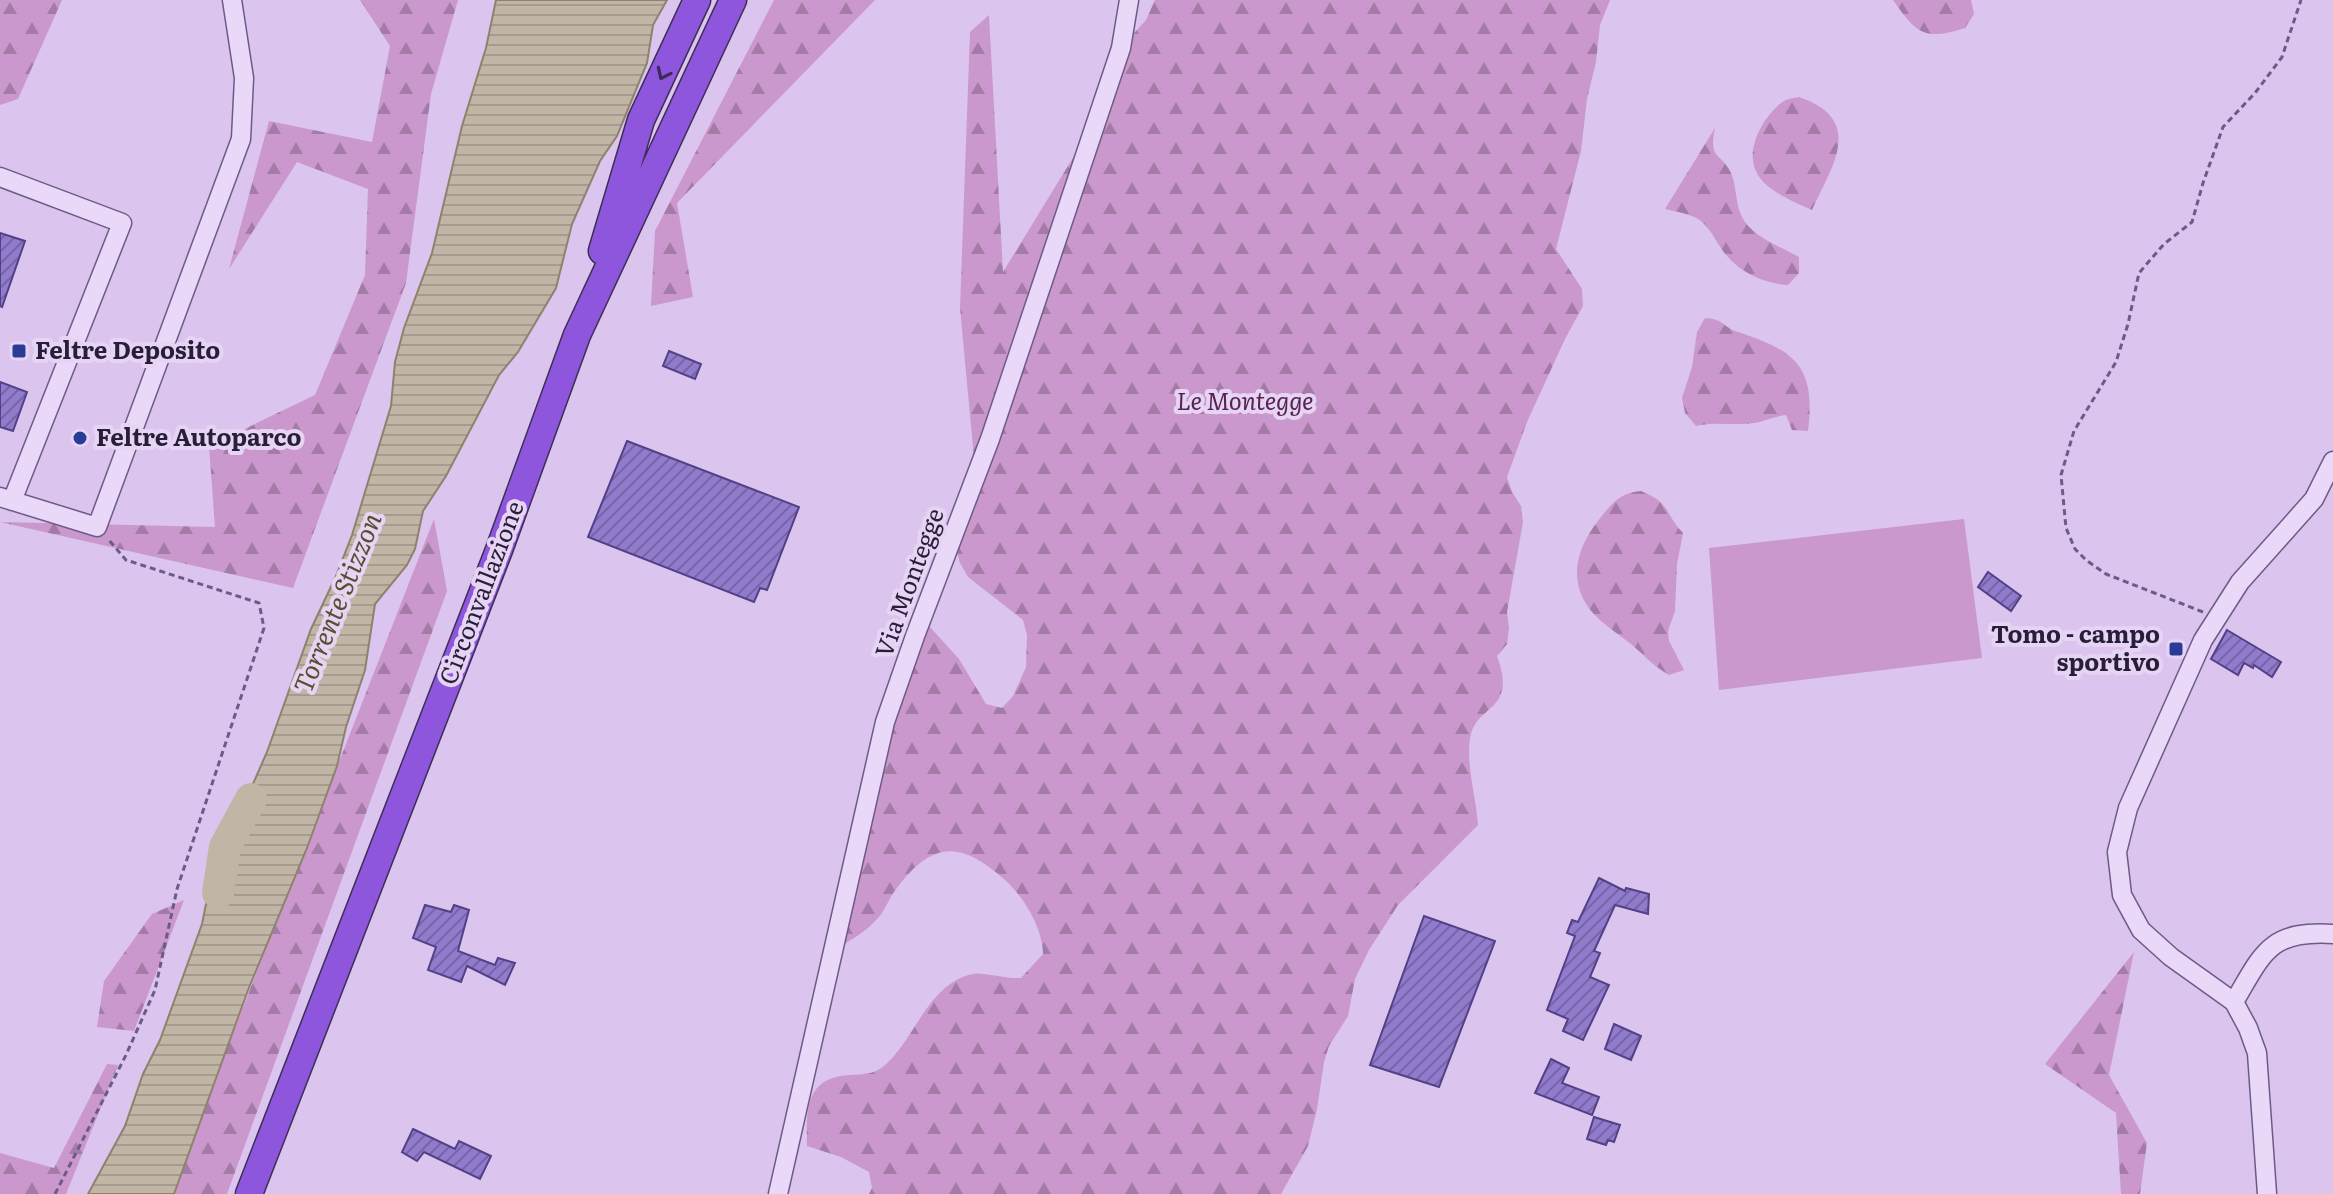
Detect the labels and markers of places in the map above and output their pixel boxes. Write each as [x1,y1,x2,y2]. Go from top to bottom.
place label: Feltre Deposito [35,331,220,366]
marker: Feltre Deposito [10,342,28,360]
place label: Feltre Autoparco [96,418,301,453]
marker: Feltre Autoparco [71,429,89,447]
place label: Tomo - campo sportivo [1991,615,2160,678]
marker: Tomo - campo sportivo [2167,640,2185,658]

